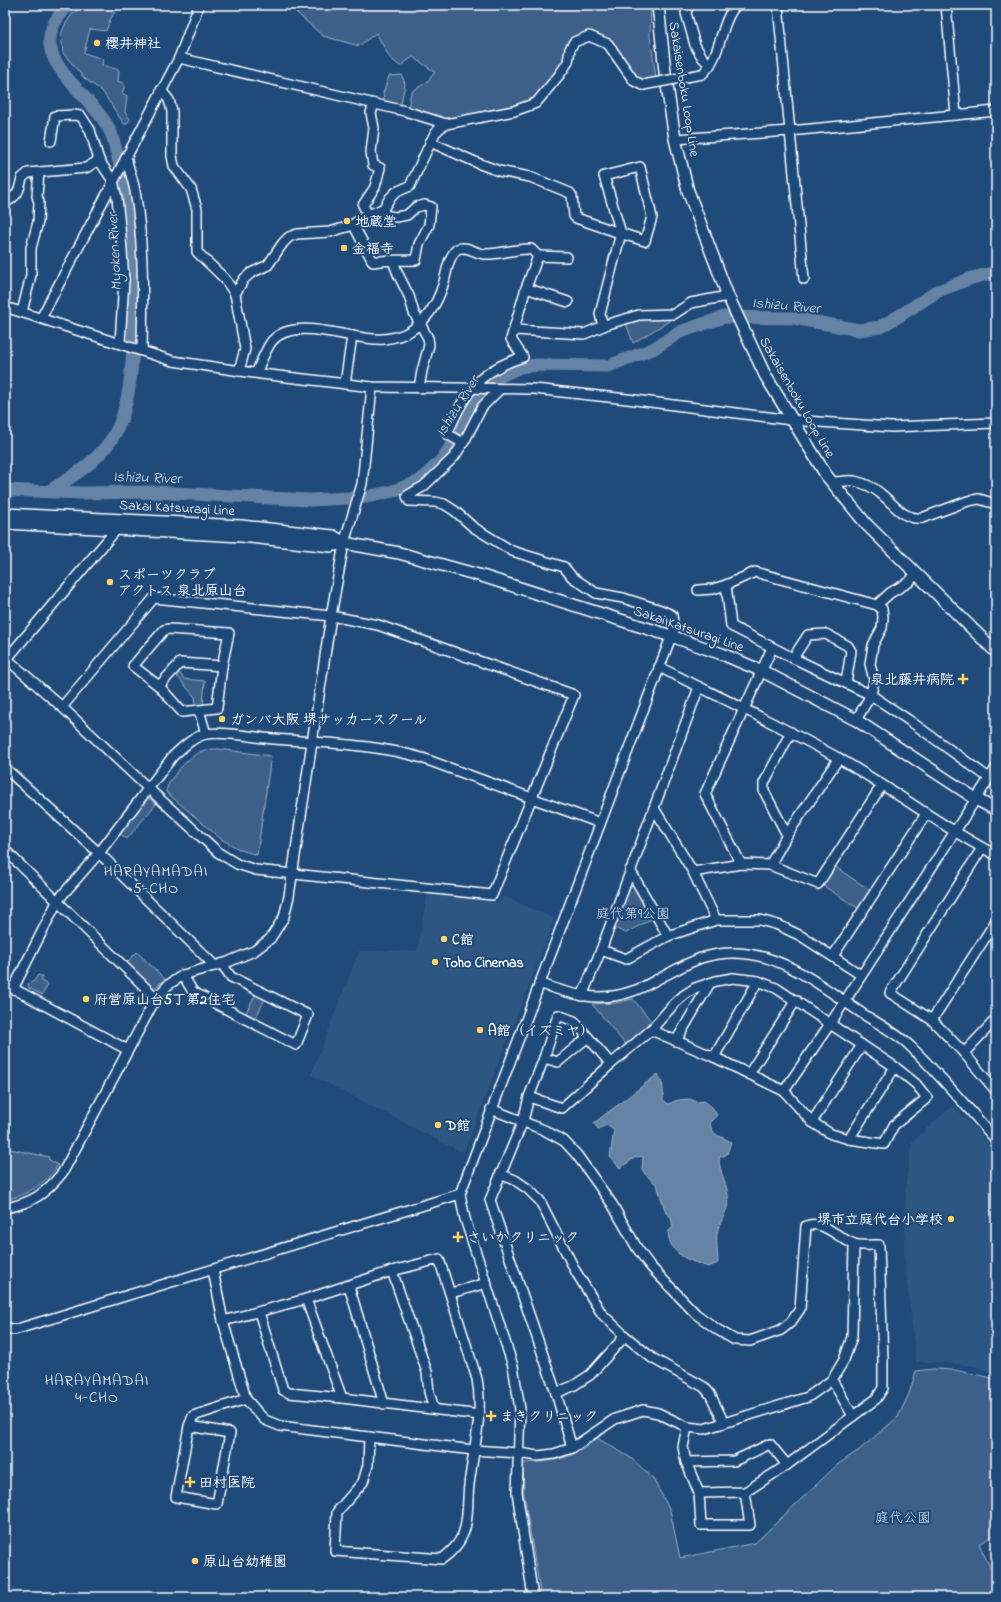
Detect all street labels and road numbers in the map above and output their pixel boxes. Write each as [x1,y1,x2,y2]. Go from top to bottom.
street label: Sakaisenboku Loop Line [662,20,705,159]
street label: Sakaisenboku Loop Line [753,333,840,463]
street label: Sakai Katsuragi Line [119,495,236,523]
street label: Sakai Katsuragi Line [630,601,747,659]

